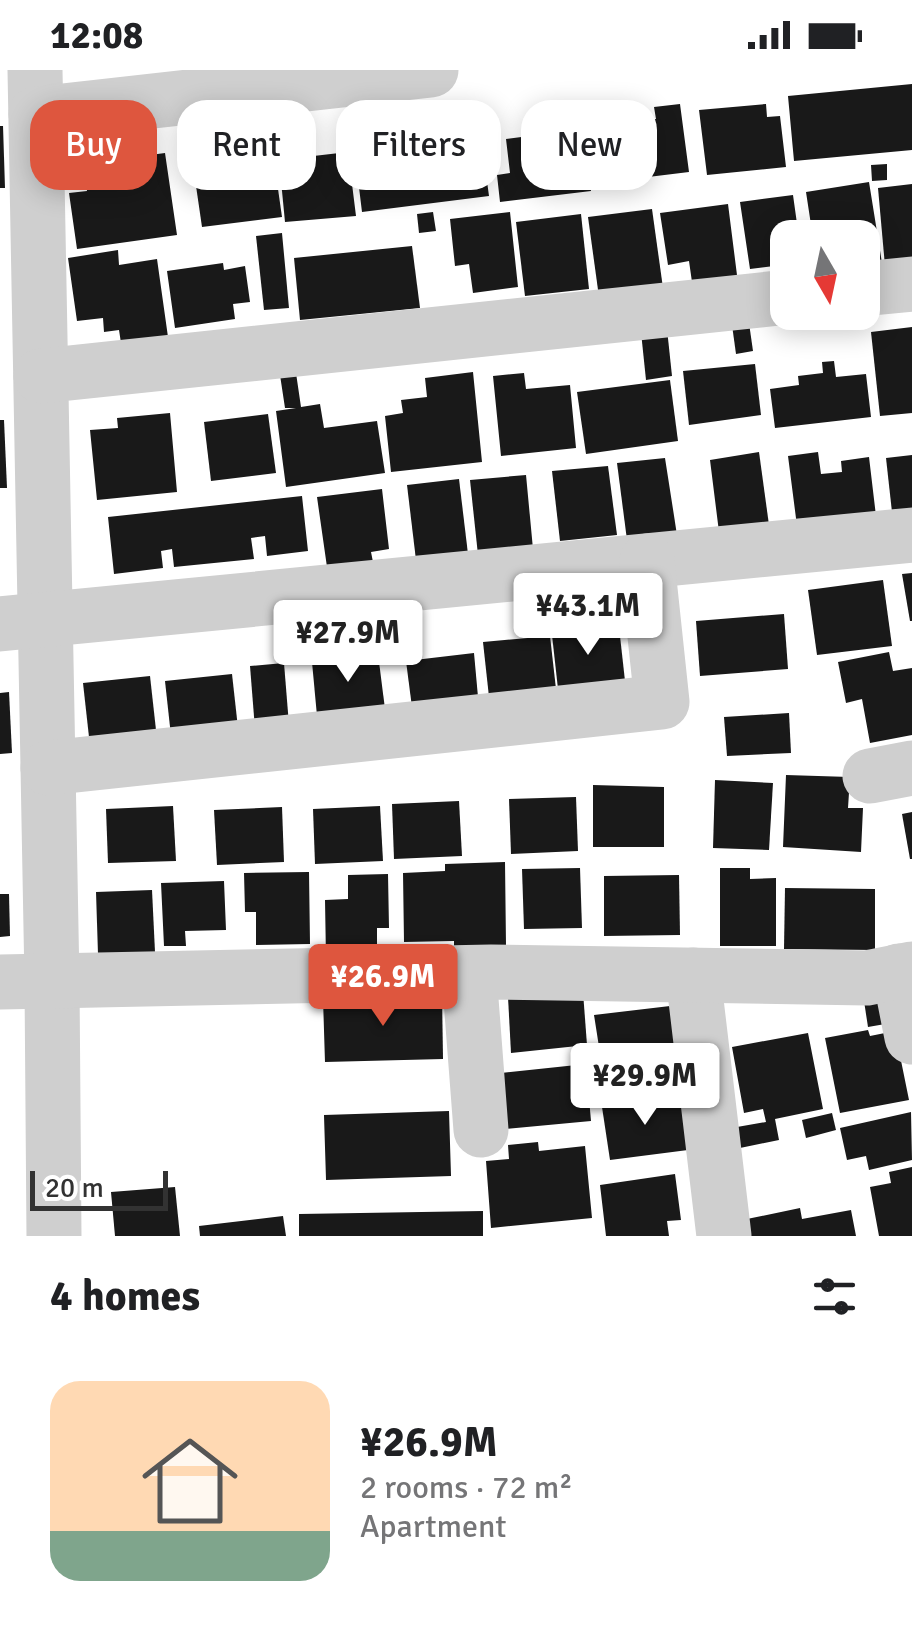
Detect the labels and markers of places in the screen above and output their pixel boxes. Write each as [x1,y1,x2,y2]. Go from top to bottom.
pin: ¥43.1M [507,573,669,658]
pin: ¥27.9M [267,600,429,685]
pin: ¥26.9M [302,944,464,1029]
pin: ¥29.9M [564,1043,726,1128]

